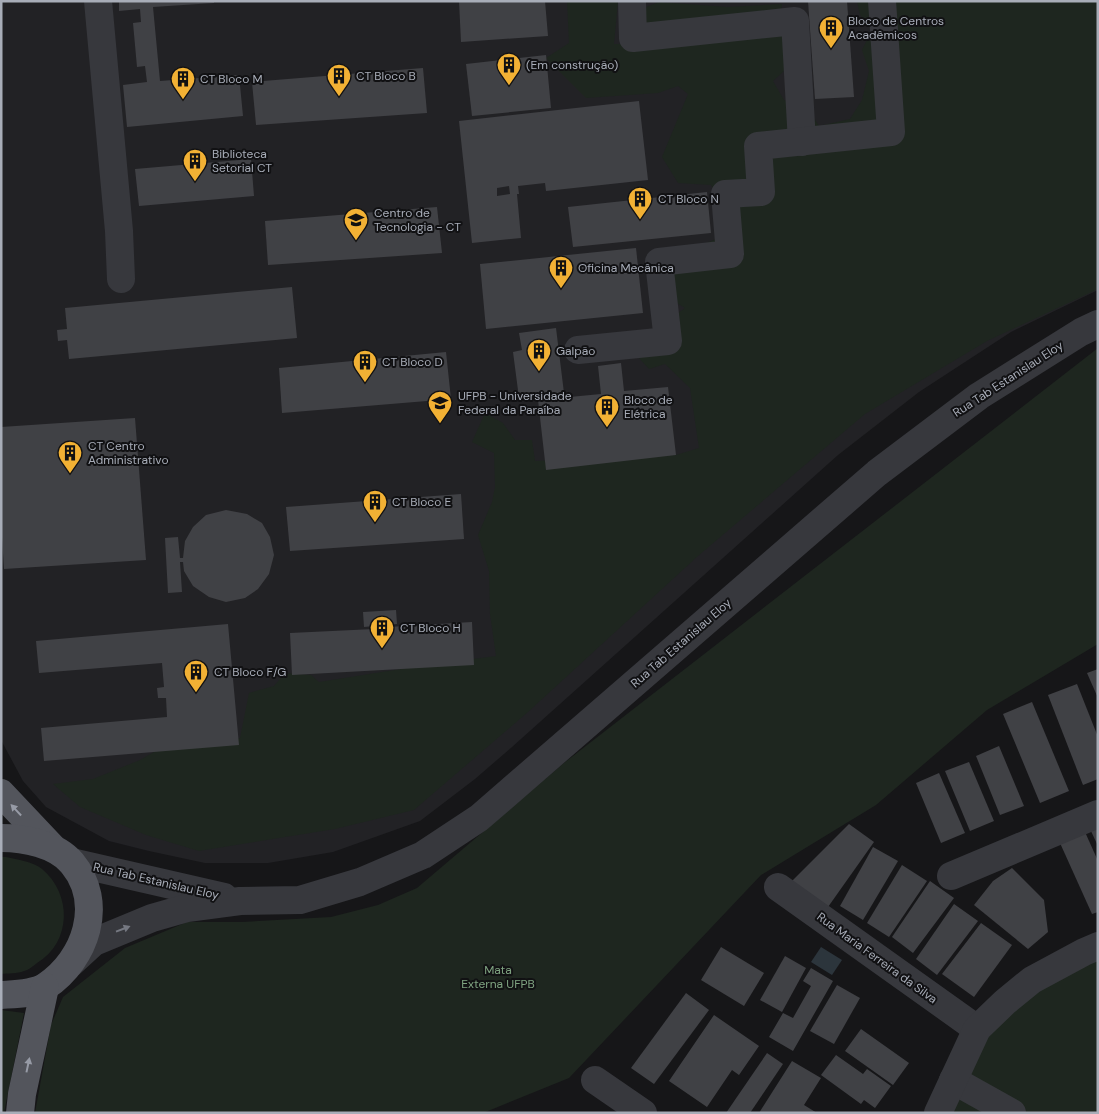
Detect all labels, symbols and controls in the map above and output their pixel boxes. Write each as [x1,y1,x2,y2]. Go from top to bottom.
place label: Bloco de Centros Acadêmicos [848,13,944,43]
building icon: Bloco de Centros Acadêmicos [818,15,844,49]
building icon: (Em construção) [496,52,522,86]
place label: (Em construção) [526,57,618,73]
building icon: CT Bloco B [326,63,352,97]
building icon: CT Bloco M [170,66,196,100]
place label: CT Bloco B [356,68,416,84]
place label: CT Bloco M [200,71,263,87]
place label: Biblioteca Setorial CT [212,146,272,176]
building icon: Biblioteca Setorial CT [182,148,208,182]
building icon: CT Bloco N [627,186,653,220]
place label: CT Bloco N [658,191,719,207]
place label: Centro de Tecnologia - CT [374,205,461,235]
school or university icon: Centro de Tecnologia - CT [343,207,369,241]
building icon: Oficina Mecânica [548,255,574,289]
place label: Oficina Mecânica [578,260,674,276]
street label: Rua Tab Estanislau Eloy [950,337,1066,421]
building icon: Galpão [526,338,552,372]
place label: Galpão [556,343,595,359]
building icon: CT Bloco D [352,349,378,383]
place label: CT Bloco D [382,354,443,370]
place label: UFPB - Universidade Federal da Paraíba [458,388,572,418]
school or university icon: UFPB - Universidade Federal da Paraíba [427,390,453,424]
place label: Bloco de Elétrica [624,392,673,422]
building icon: Bloco de Elétrica [594,394,620,428]
place label: CT Centro Administrativo [88,438,169,468]
building icon: CT Centro Administrativo [57,440,83,474]
building icon: CT Bloco E [362,489,388,523]
place label: CT Bloco E [392,494,452,510]
street label: Rua Tab Estanislau Eloy [627,595,735,691]
building icon: CT Bloco H [369,615,395,649]
place label: CT Bloco H [400,620,461,636]
building icon: CT Bloco F/G [183,659,209,693]
place label: CT Bloco F/G [214,664,286,680]
one-way arrow [10,804,22,816]
street label: Rua Tab Estanislau Eloy [92,859,221,903]
street label: Rua Maria Ferreira da Silva [814,909,940,1007]
one-way arrow [116,925,131,933]
park label: Mata Externa UFPB [461,962,535,992]
one-way arrow [24,1056,32,1072]

